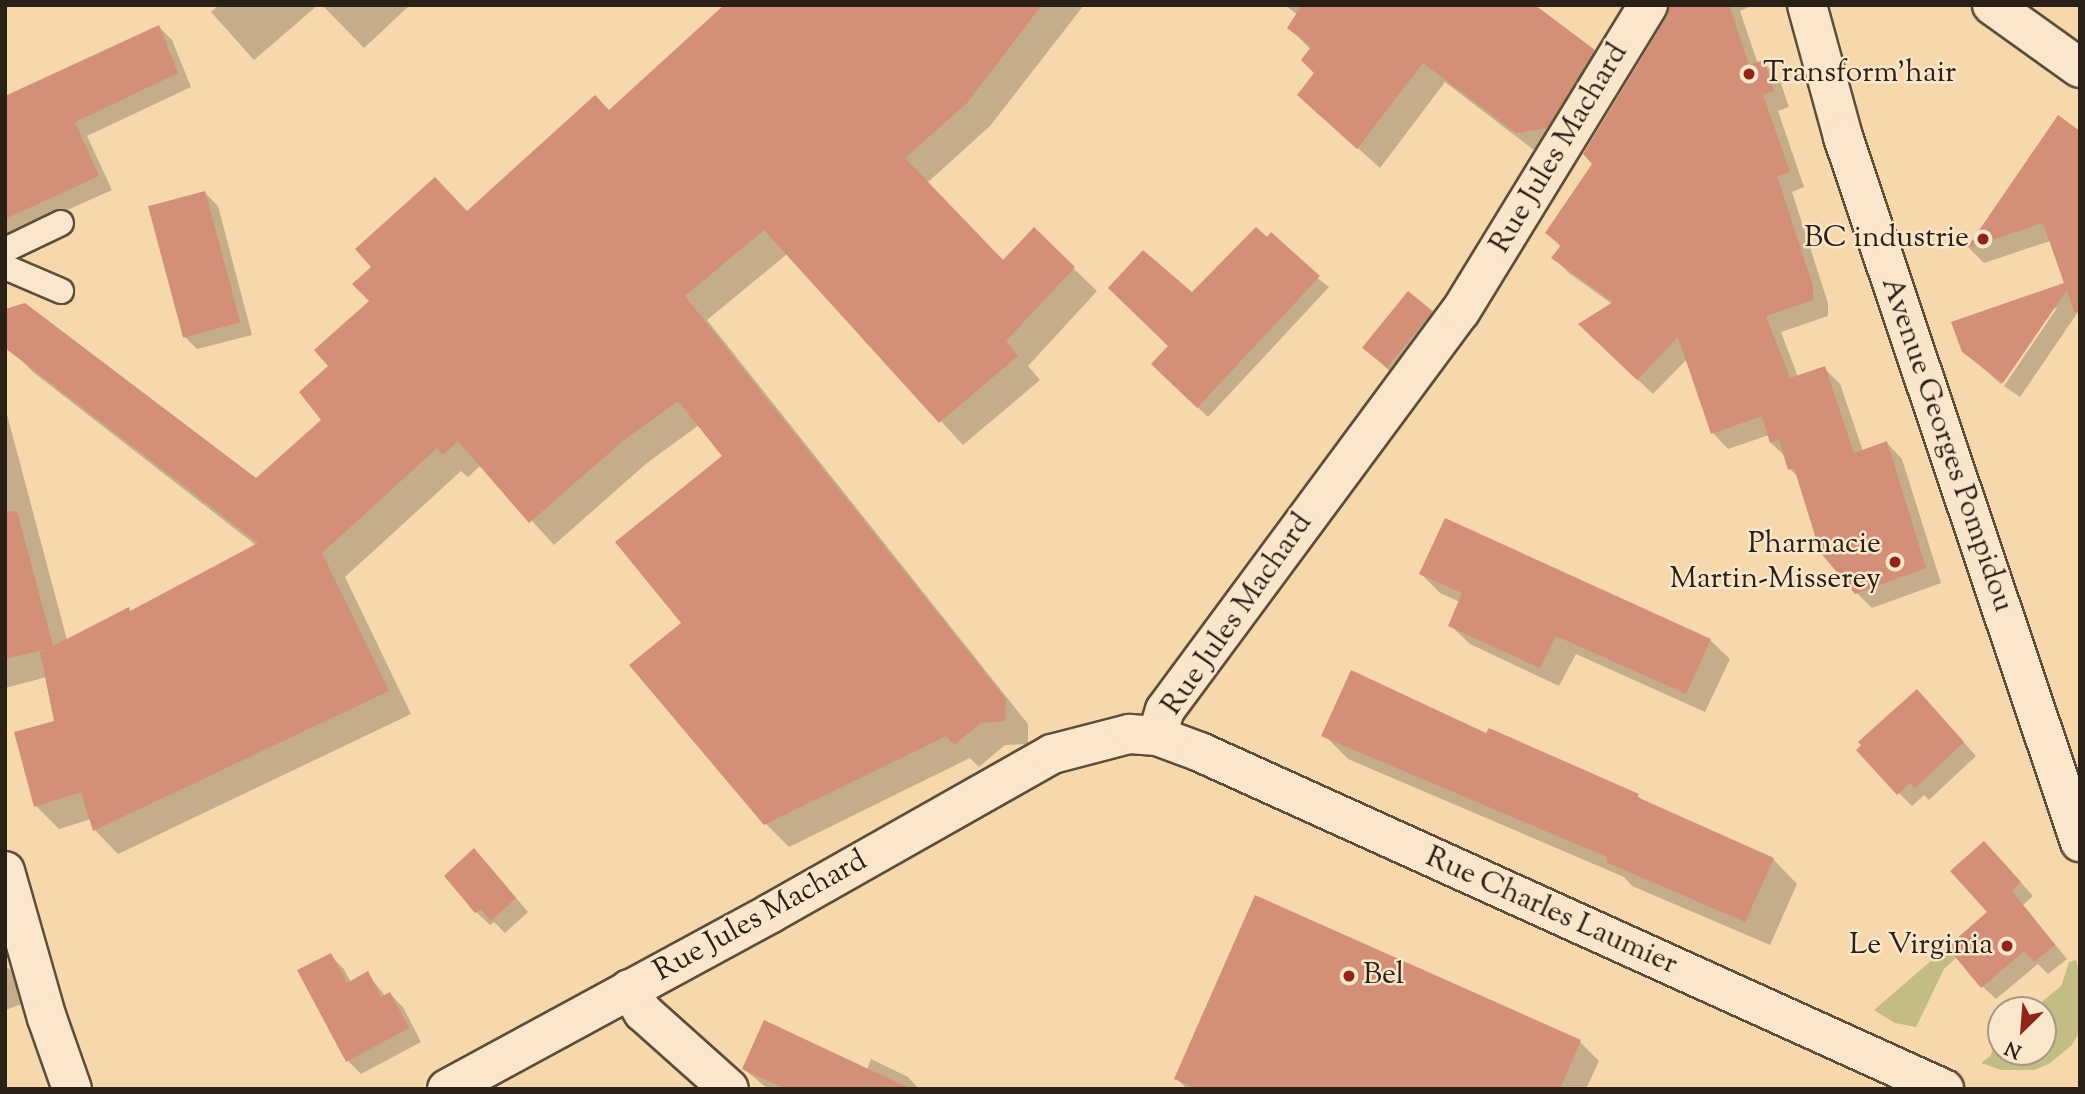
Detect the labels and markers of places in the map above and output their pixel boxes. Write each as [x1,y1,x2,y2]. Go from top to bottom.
place label: Transform'hair [1763,56,1956,92]
marker: Transform'hair [1741,66,1757,82]
place label: BC industrie [1804,221,1969,257]
marker: BC industrie [1975,231,1991,247]
place label: Pharmacie Martin-Misserey [1669,527,1881,598]
marker: Pharmacie Martin-Misserey [1887,554,1903,570]
place label: Le Virginia [1849,928,1993,964]
marker: Le Virginia [1999,938,2015,954]
place label: Bel [1363,958,1404,994]
marker: Bel [1341,968,1357,984]

